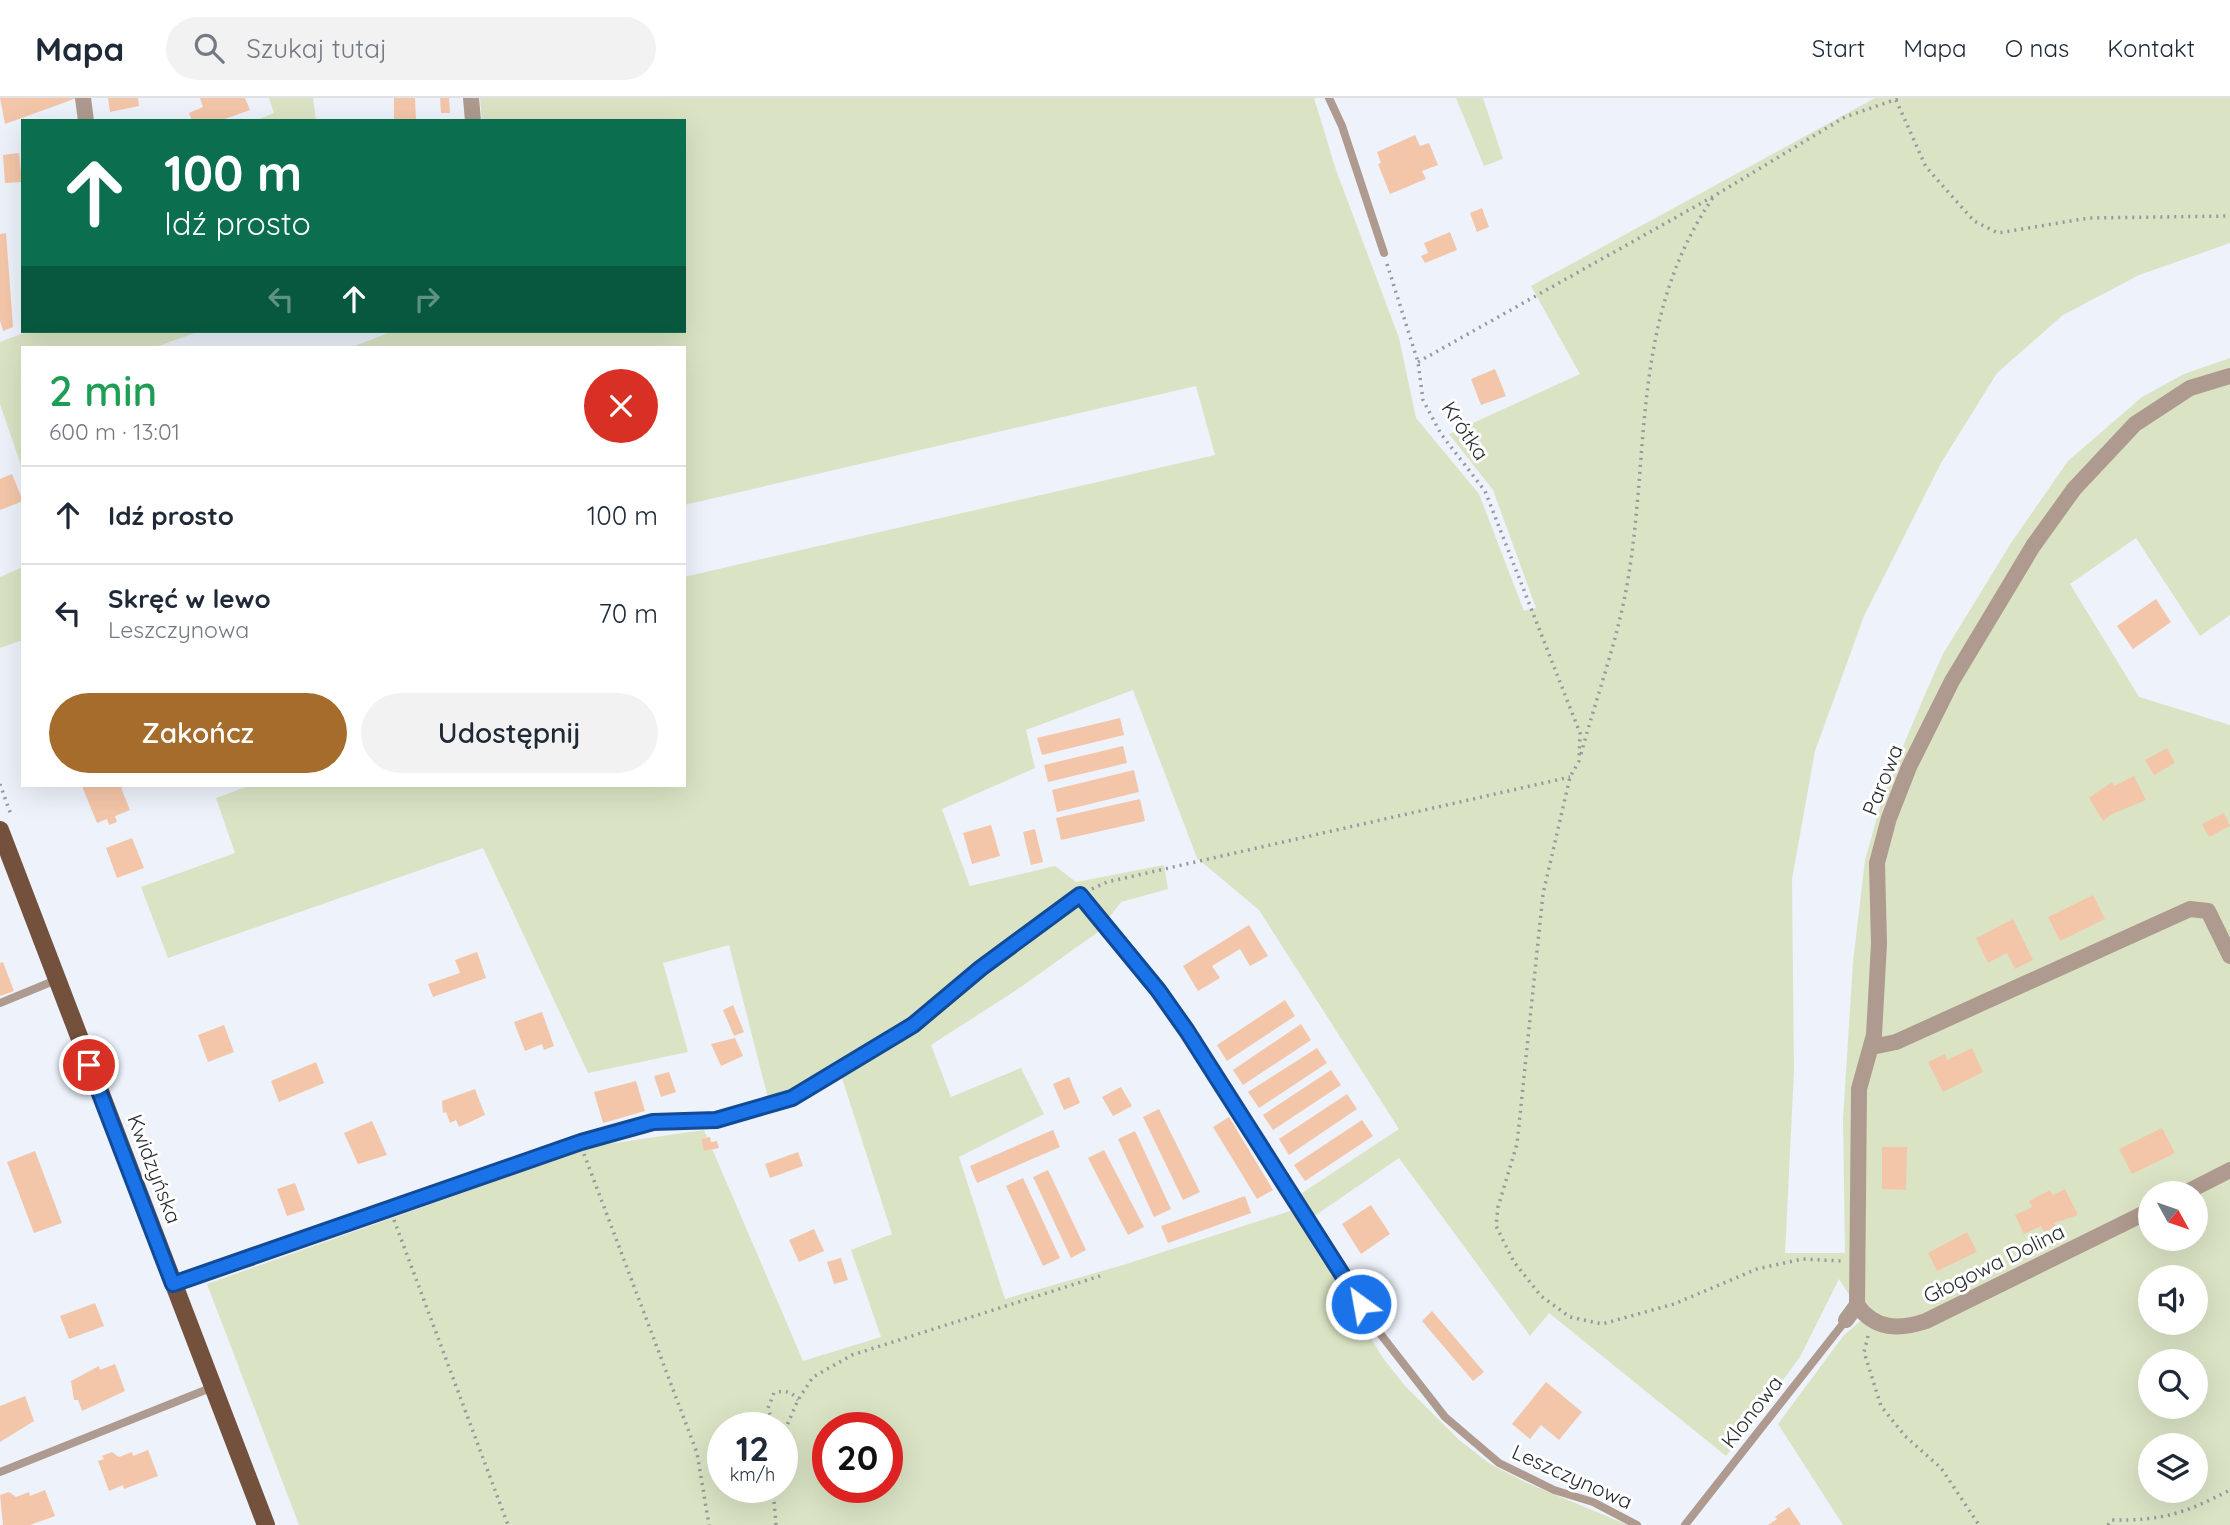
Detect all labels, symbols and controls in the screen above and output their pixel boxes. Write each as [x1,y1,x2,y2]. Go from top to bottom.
search box [166,17,656,80]
text: Mapa [35,28,124,69]
icon: search [190,29,228,67]
text: Szukaj tutaj [246,32,387,65]
text: Start [1812,33,1865,63]
text: Mapa [1903,33,1967,63]
text: O nas [2005,33,2069,63]
text: Kontakt [2107,33,2195,63]
text: 100 m [164,142,302,203]
icon: ahead [49,147,140,238]
text: Idź prosto [164,203,311,243]
icon: left [262,280,300,318]
icon: ahead [335,280,373,318]
icon: right [408,280,446,318]
text: 2 min [49,364,157,417]
button: close [584,369,658,443]
street label: Krótka [1437,396,1495,465]
text: 600 m · 13:01 [49,417,180,446]
icon: ahead [49,496,87,534]
text: Idź prosto [108,499,234,532]
text: 100 m [587,499,658,532]
text: Skręć w lewo [108,582,271,615]
icon: left [49,594,87,632]
text: 70 m [598,597,658,630]
text: Leszczynowa [108,615,249,644]
button: Zakończ [49,693,347,773]
button: Udostępnij [361,693,658,773]
street label: Parowa [1856,740,1908,819]
pin [59,1035,119,1095]
icon: arrive [70,1046,108,1084]
street label: Kwidzyńska [122,1110,188,1227]
north arrow [2138,1181,2208,1251]
map controls [2138,1181,2208,1503]
street label: Głogowa Dolina [1919,1218,2068,1309]
button: sound [2138,1265,2208,1335]
position arrow [1324,1267,1398,1341]
button: search [2138,1349,2208,1419]
street label: Klonowa [1715,1370,1788,1453]
speed limit sign: 20 [812,1412,903,1503]
text: 12 [736,1426,769,1470]
button: layers [2138,1433,2208,1503]
street label: Leszczynowa [1508,1438,1637,1514]
text: km/h [730,1463,775,1486]

